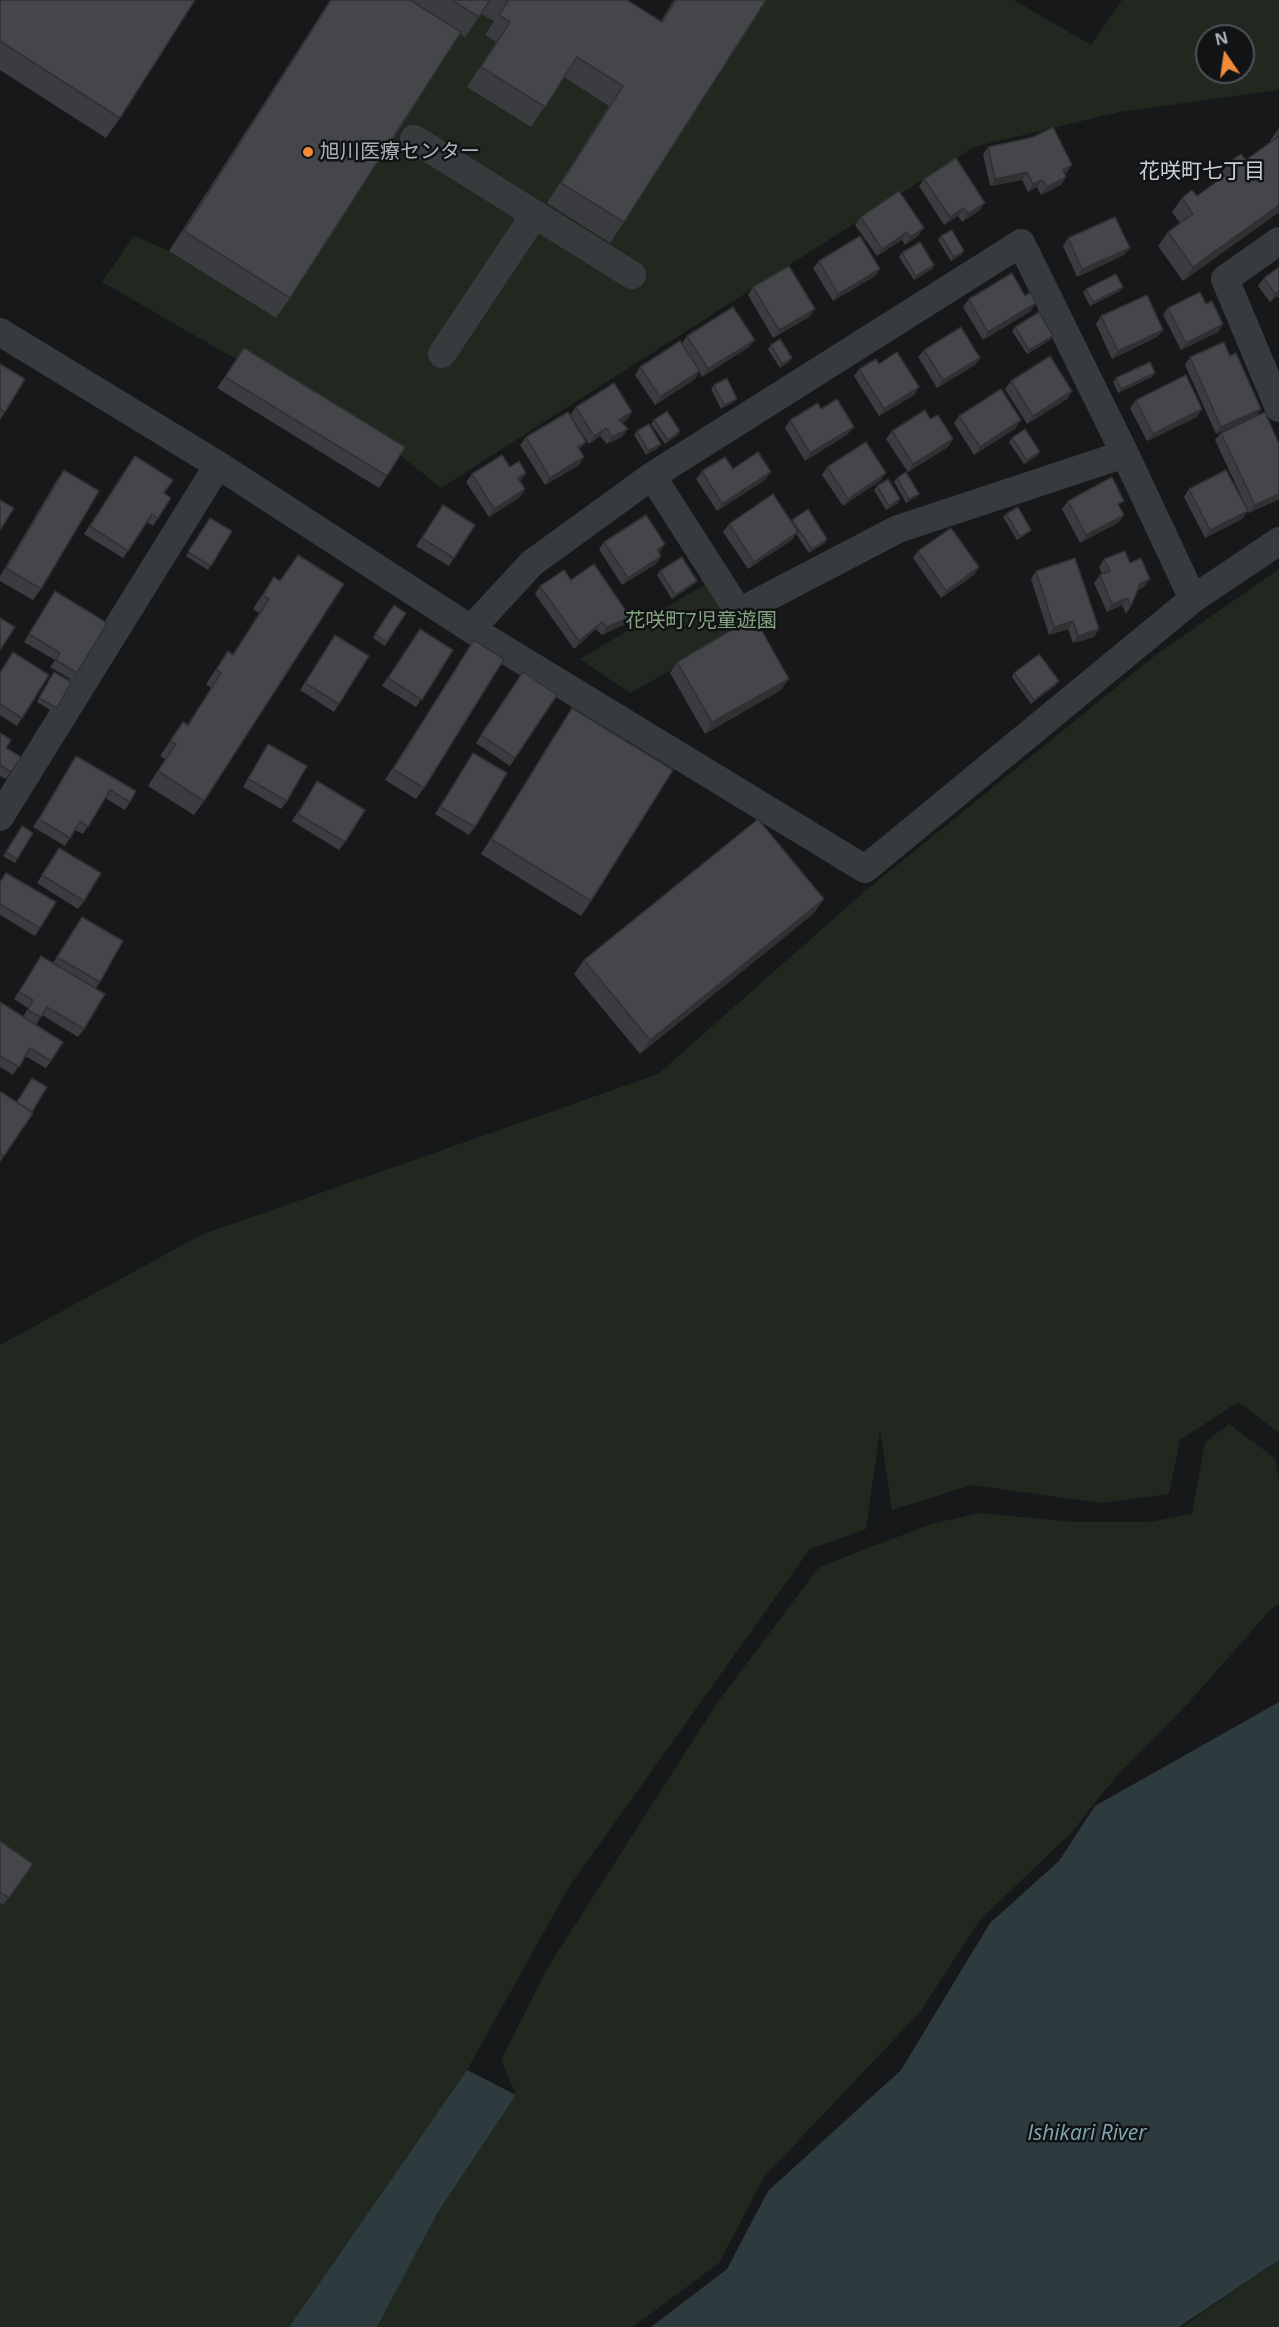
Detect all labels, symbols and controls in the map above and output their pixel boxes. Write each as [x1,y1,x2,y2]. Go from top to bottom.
north arrow [1195,24,1255,84]
text: N [1213,26,1230,51]
place label: 旭川医療センター [320,140,480,164]
marker: 旭川医療センター [301,145,315,159]
district label: 花咲町七丁目 [1139,159,1265,185]
park label: 花咲町7児童遊園 [625,609,777,633]
water label: Ishikari River [1027,2121,1147,2147]

